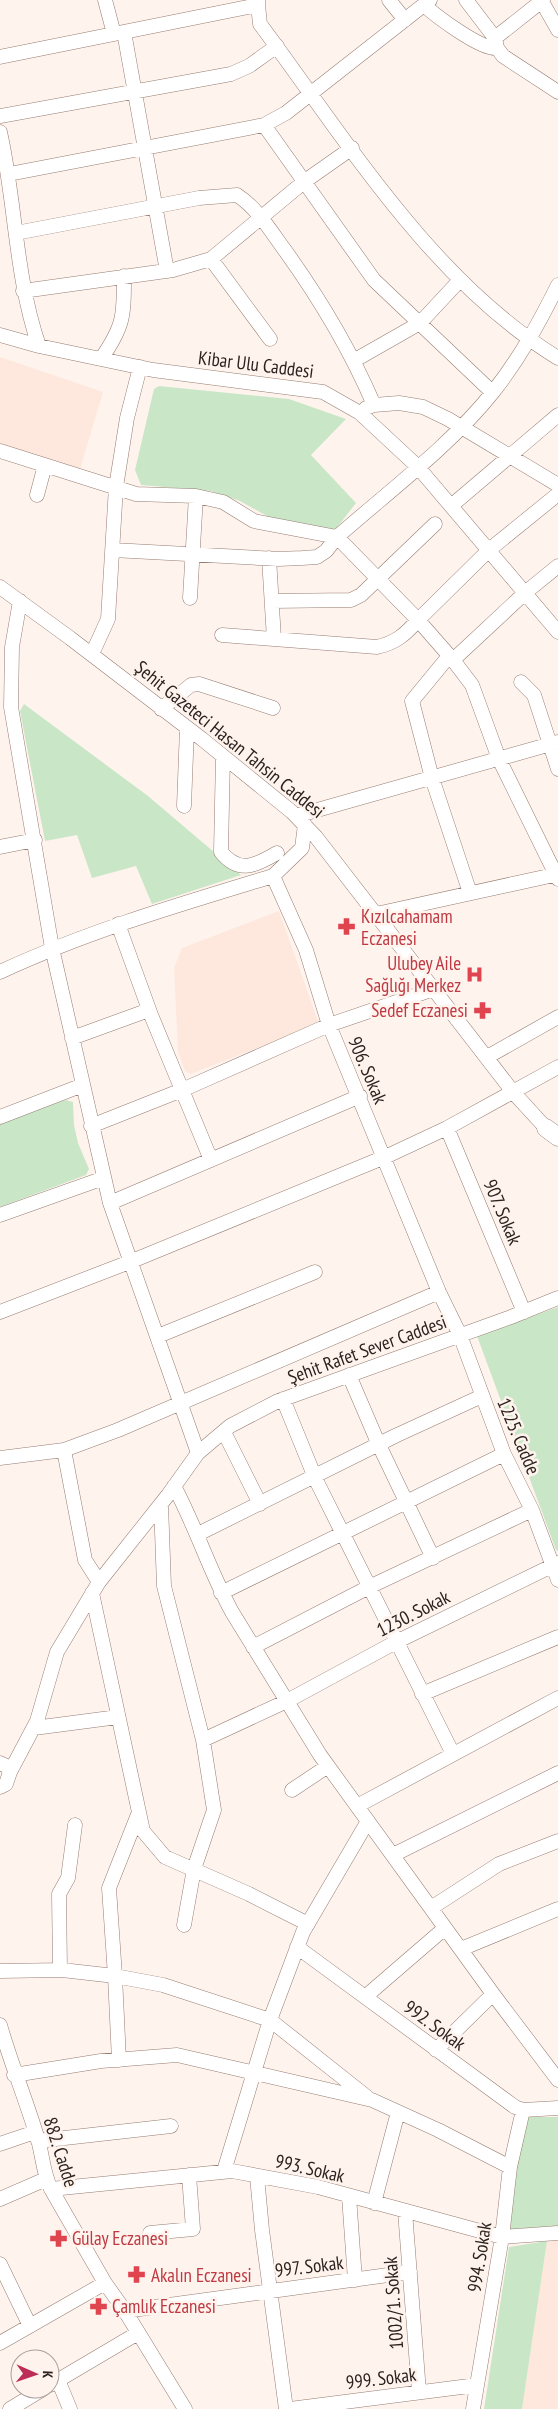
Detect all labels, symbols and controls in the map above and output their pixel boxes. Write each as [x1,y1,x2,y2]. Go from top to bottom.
street label: Kibar Ulu Caddesi [197,345,315,383]
street label: Şehit Gazeteci Hasan Tahsin Caddesi [130,655,330,823]
place label: Kızılcahamam Eczanesi [361,904,453,950]
pharmacy icon: Kızılcahamam Eczanesi [337,917,357,937]
place label: Ulubey Aile Sağlığı Merkez [365,951,461,997]
hospital icon: Ulubey Aile Sağlığı Merkez [465,964,485,984]
place label: Sedef Eczanesi [371,998,468,1022]
pharmacy icon: Sedef Eczanesi [472,1000,492,1020]
street label: 906. Sokak [343,1033,393,1108]
street label: 907. Sokak [479,1176,528,1249]
street label: Şehit Rafet Sever Caddesi [284,1309,450,1389]
street label: 1225. Cadde [492,1394,546,1478]
street label: 1230. Sokak [372,1584,454,1642]
street label: 992. Sokak [399,1995,471,2056]
street label: 882. Cadde [38,2114,84,2190]
street label: 993. Sokak [273,2148,348,2188]
street label: 994. Sokak [462,2220,496,2294]
place label: Gülay Eczanesi [72,2226,168,2250]
pharmacy icon: Gülay Eczanesi [48,2228,68,2248]
street label: 997. Sokak [273,2250,345,2282]
street label: 1002/1. Sokak [378,2255,408,2350]
place label: Akalın Eczanesi [151,2263,252,2287]
pharmacy icon: Akalın Eczanesi [127,2265,147,2285]
place label: Çamlık Eczanesi [112,2294,216,2318]
pharmacy icon: Çamlık Eczanesi [88,2296,108,2316]
north arrow [10,2349,60,2399]
street label: 999. Sokak [345,2362,418,2394]
text: K [39,2371,57,2379]

